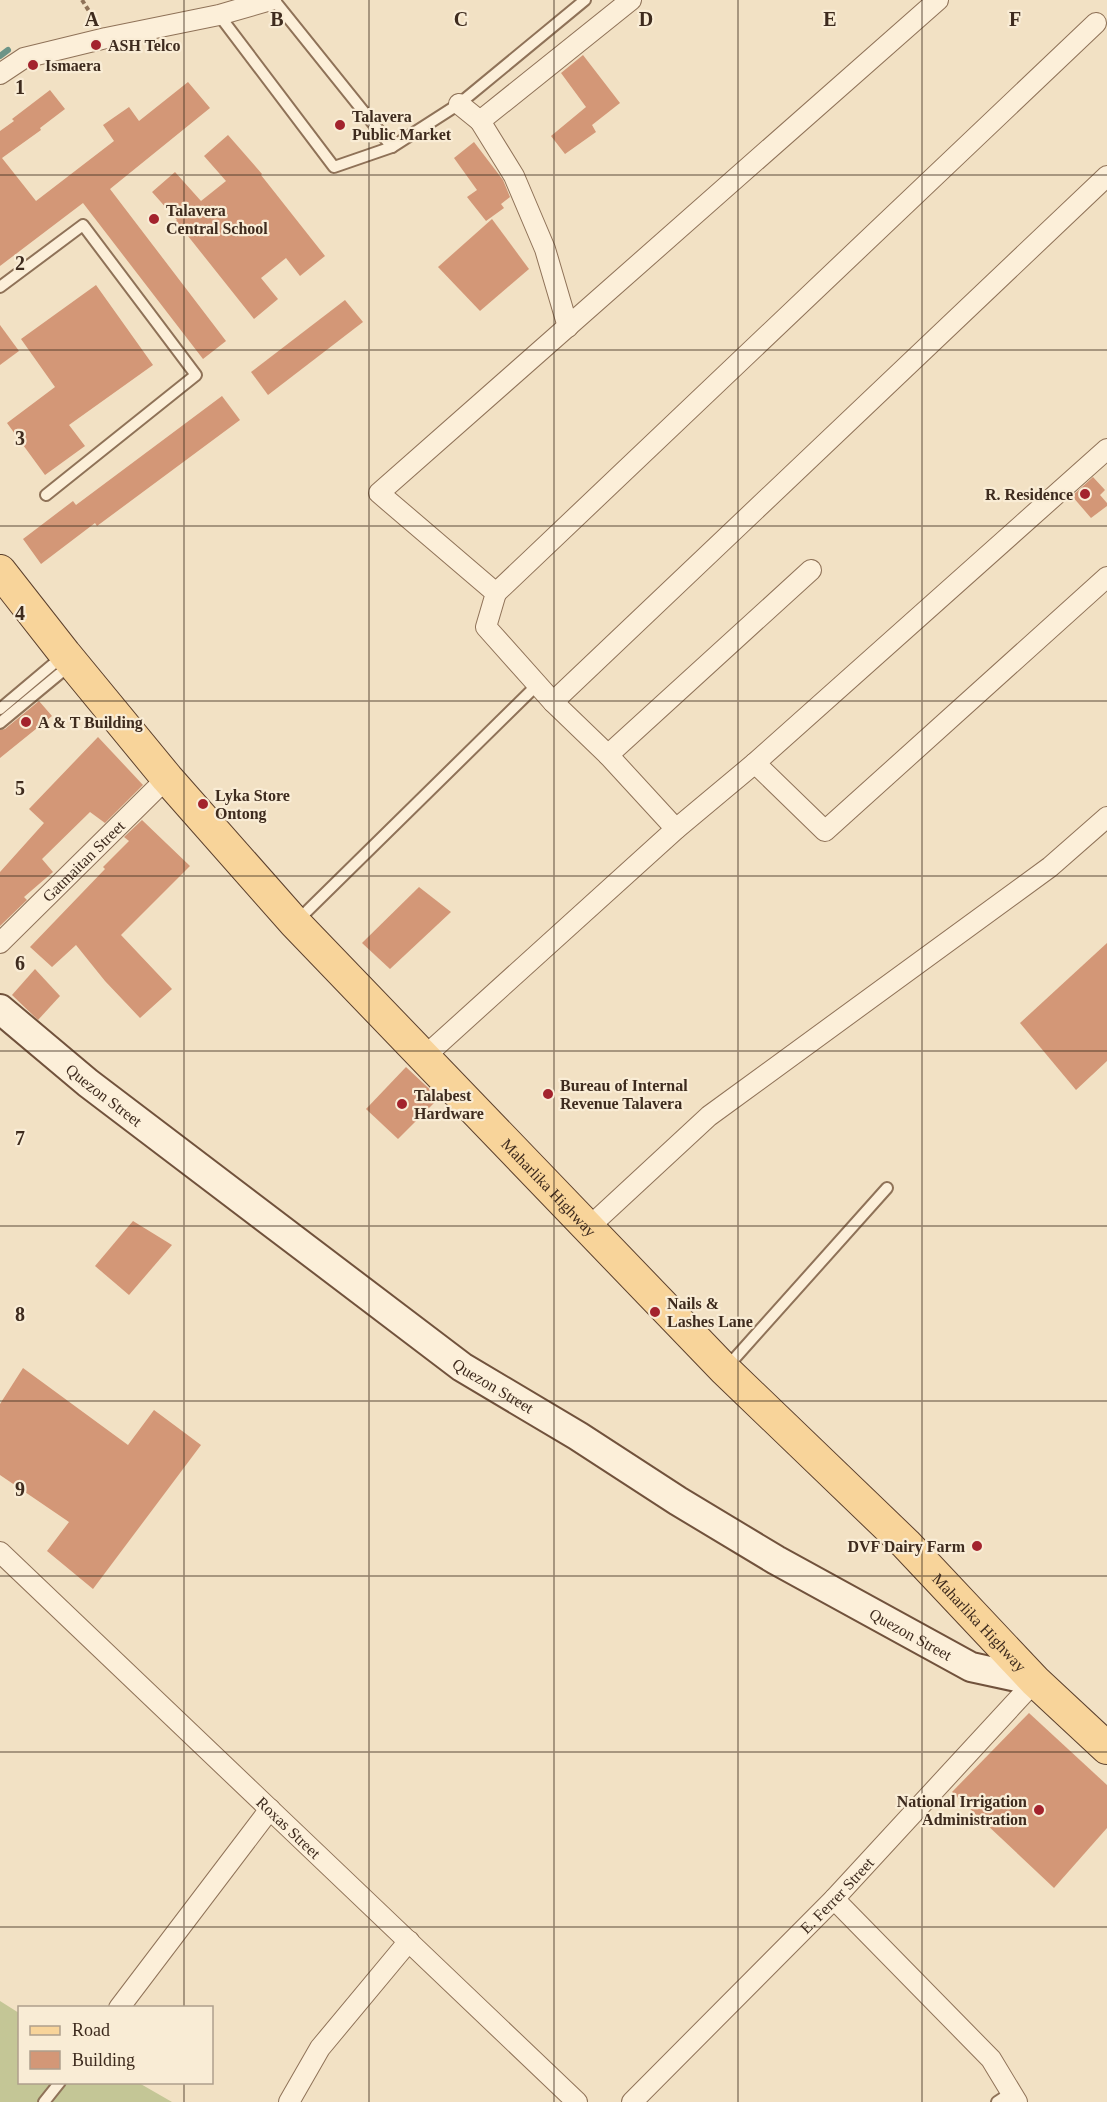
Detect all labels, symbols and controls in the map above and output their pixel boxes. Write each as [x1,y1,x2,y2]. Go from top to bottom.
text: A [85,8,100,30]
text: B [270,8,284,30]
text: C [454,8,468,30]
text: D [639,8,653,30]
text: E [823,8,837,30]
text: F [1009,8,1021,30]
place label: ASH Telco [108,37,180,54]
marker: ASH Telco [89,38,103,52]
place label: Ismaera [45,57,101,74]
marker: Ismaera [26,58,40,72]
text: 1 [15,76,25,98]
place label: Talavera Public Market [352,108,452,143]
marker: Talavera Public Market [333,118,347,132]
place label: Talavera Central School [166,202,268,237]
marker: Talavera Central School [147,212,161,226]
text: 2 [15,252,25,274]
text: 3 [15,427,25,449]
place label: R. Residence [985,486,1073,503]
marker: R. Residence [1078,487,1092,501]
text: 4 [15,602,25,624]
place label: A & T Building [38,714,143,732]
marker: A & T Building [19,715,33,729]
text: 5 [15,777,25,799]
place label: Lyka Store Ontong [215,787,290,823]
marker: Lyka Store Ontong [196,797,210,811]
street label: Gatmaitan Street [39,816,128,905]
text: 6 [15,952,25,974]
street label: Quezon Street [63,1060,146,1130]
place label: Bureau of Internal Revenue Talavera [560,1077,688,1112]
place label: Talabest Hardware [414,1087,484,1122]
marker: Bureau of Internal Revenue Talavera [541,1087,555,1101]
marker: Talabest Hardware [395,1097,409,1111]
text: 7 [15,1127,25,1149]
street label: Maharlika Highway [498,1135,600,1240]
place label: Nails & Lashes Lane [667,1295,753,1330]
text: 8 [15,1303,25,1325]
marker: Nails & Lashes Lane [648,1305,662,1319]
street label: Quezon Street [450,1355,537,1416]
text: 9 [15,1478,25,1500]
place label: DVF Dairy Farm [847,1538,966,1556]
marker: DVF Dairy Farm [970,1539,984,1553]
street label: Maharlika Highway [929,1570,1030,1675]
street label: Quezon Street [867,1605,955,1664]
street label: Roxas Street [253,1793,325,1862]
place label: National Irrigation Administration [897,1793,1027,1828]
marker: National Irrigation Administration [1032,1803,1046,1817]
street label: E. Ferrer Street [797,1853,877,1937]
legend [18,2006,213,2084]
text: Road [72,2020,110,2040]
text: Building [72,2050,135,2070]

